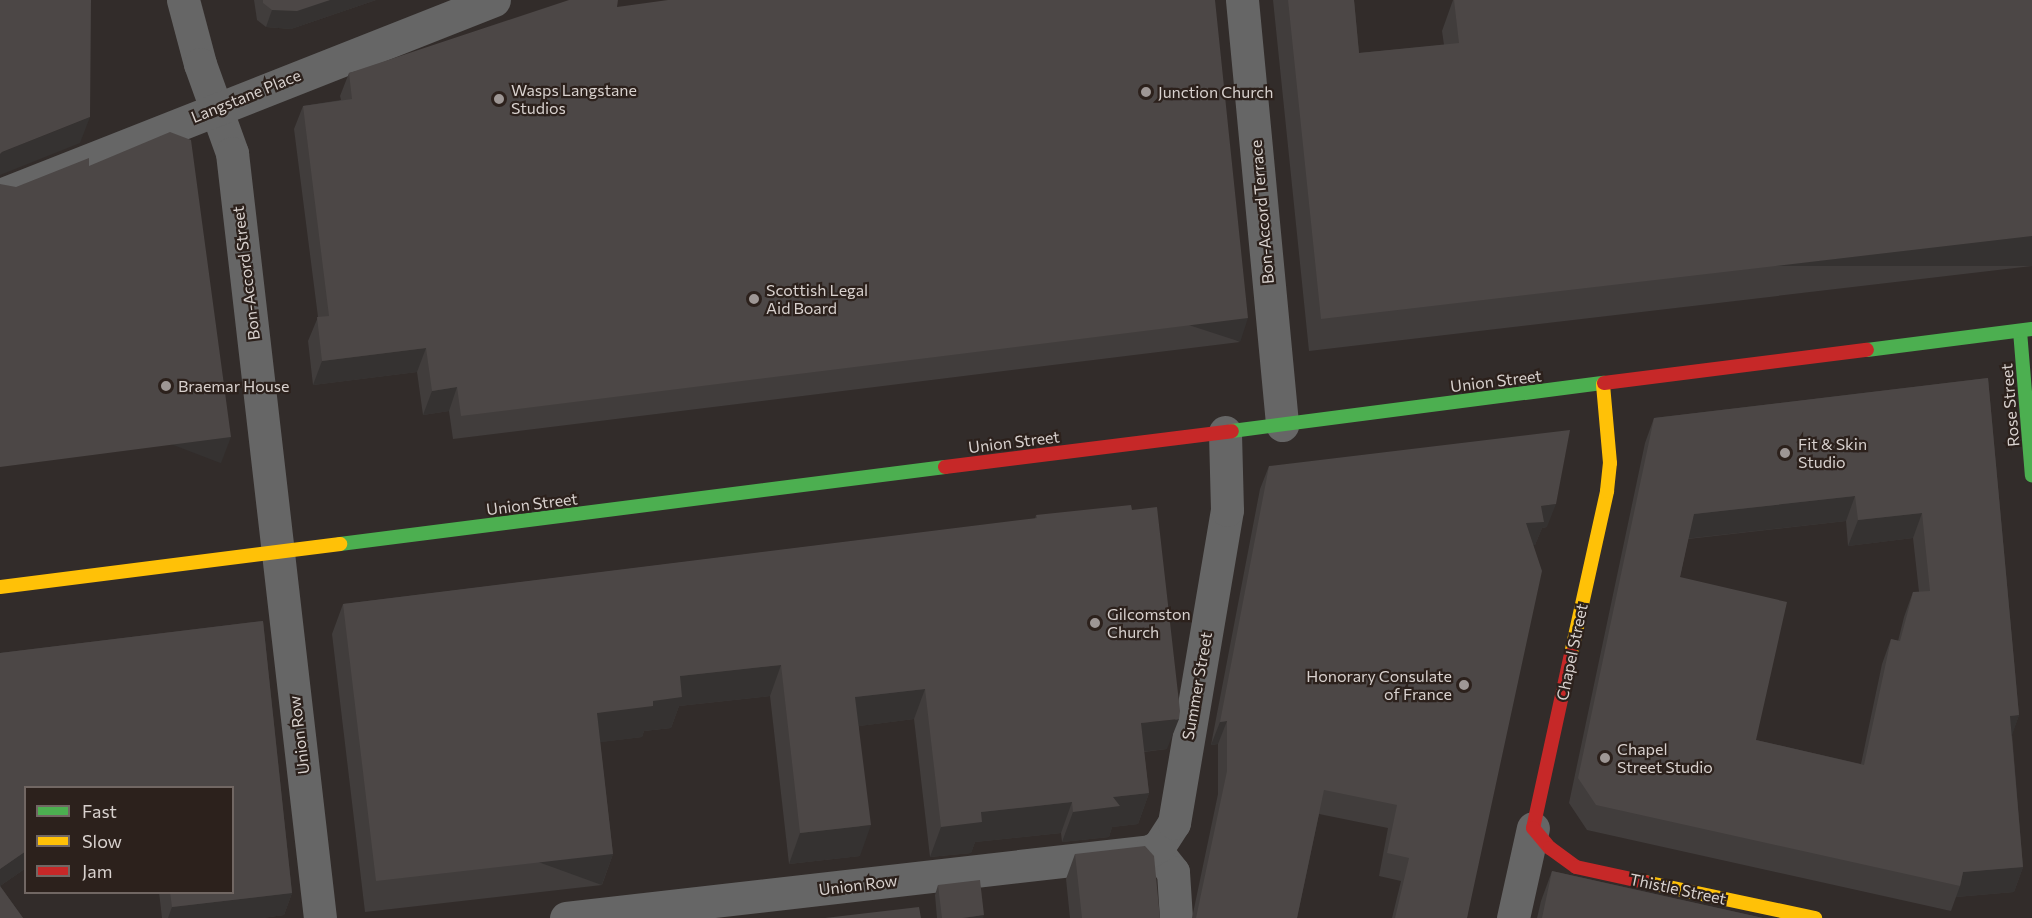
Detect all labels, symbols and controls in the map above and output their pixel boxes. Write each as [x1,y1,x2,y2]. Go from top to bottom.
street label: Langstane Place [188,65,304,127]
place label: Wasps Langstane Studios [511,80,637,118]
place label: Junction Church [1158,82,1273,102]
marker: Junction Church [1139,85,1153,99]
marker: Wasps Langstane Studios [492,92,506,106]
street label: Bon-Accord Terrace [1246,139,1278,285]
street label: Bon-Accord Street [228,205,264,341]
place label: Scottish Legal Aid Board [766,280,868,318]
marker: Scottish Legal Aid Board [747,292,761,306]
street label: Rose Street [1997,363,2023,447]
street label: Union Street [1449,366,1543,396]
place label: Braemar House [178,376,289,396]
marker: Braemar House [159,379,173,393]
street label: Union Street [967,427,1061,457]
place label: Fit & Skin Studio [1798,434,1867,472]
marker: Fit & Skin Studio [1776,444,1794,462]
street label: Union Street [485,489,579,519]
street label: Chapel Street [1552,602,1592,702]
place label: Gilcomston Church [1107,604,1191,642]
marker: Gilcomston Church [1088,616,1102,630]
street label: Summer Street [1178,630,1216,742]
place label: Honorary Consulate of France [1306,666,1452,704]
marker: Honorary Consulate of France [1457,678,1471,692]
street label: Union Row [285,695,313,775]
place label: Chapel Street Studio [1617,739,1713,777]
marker: Chapel Street Studio [1598,751,1612,765]
legend [24,786,234,894]
text: Fast [82,800,117,822]
text: Slow [82,830,122,852]
text: Jam [82,860,112,882]
street label: Thistle Street [1628,869,1728,909]
street label: Union Row [818,871,898,899]

